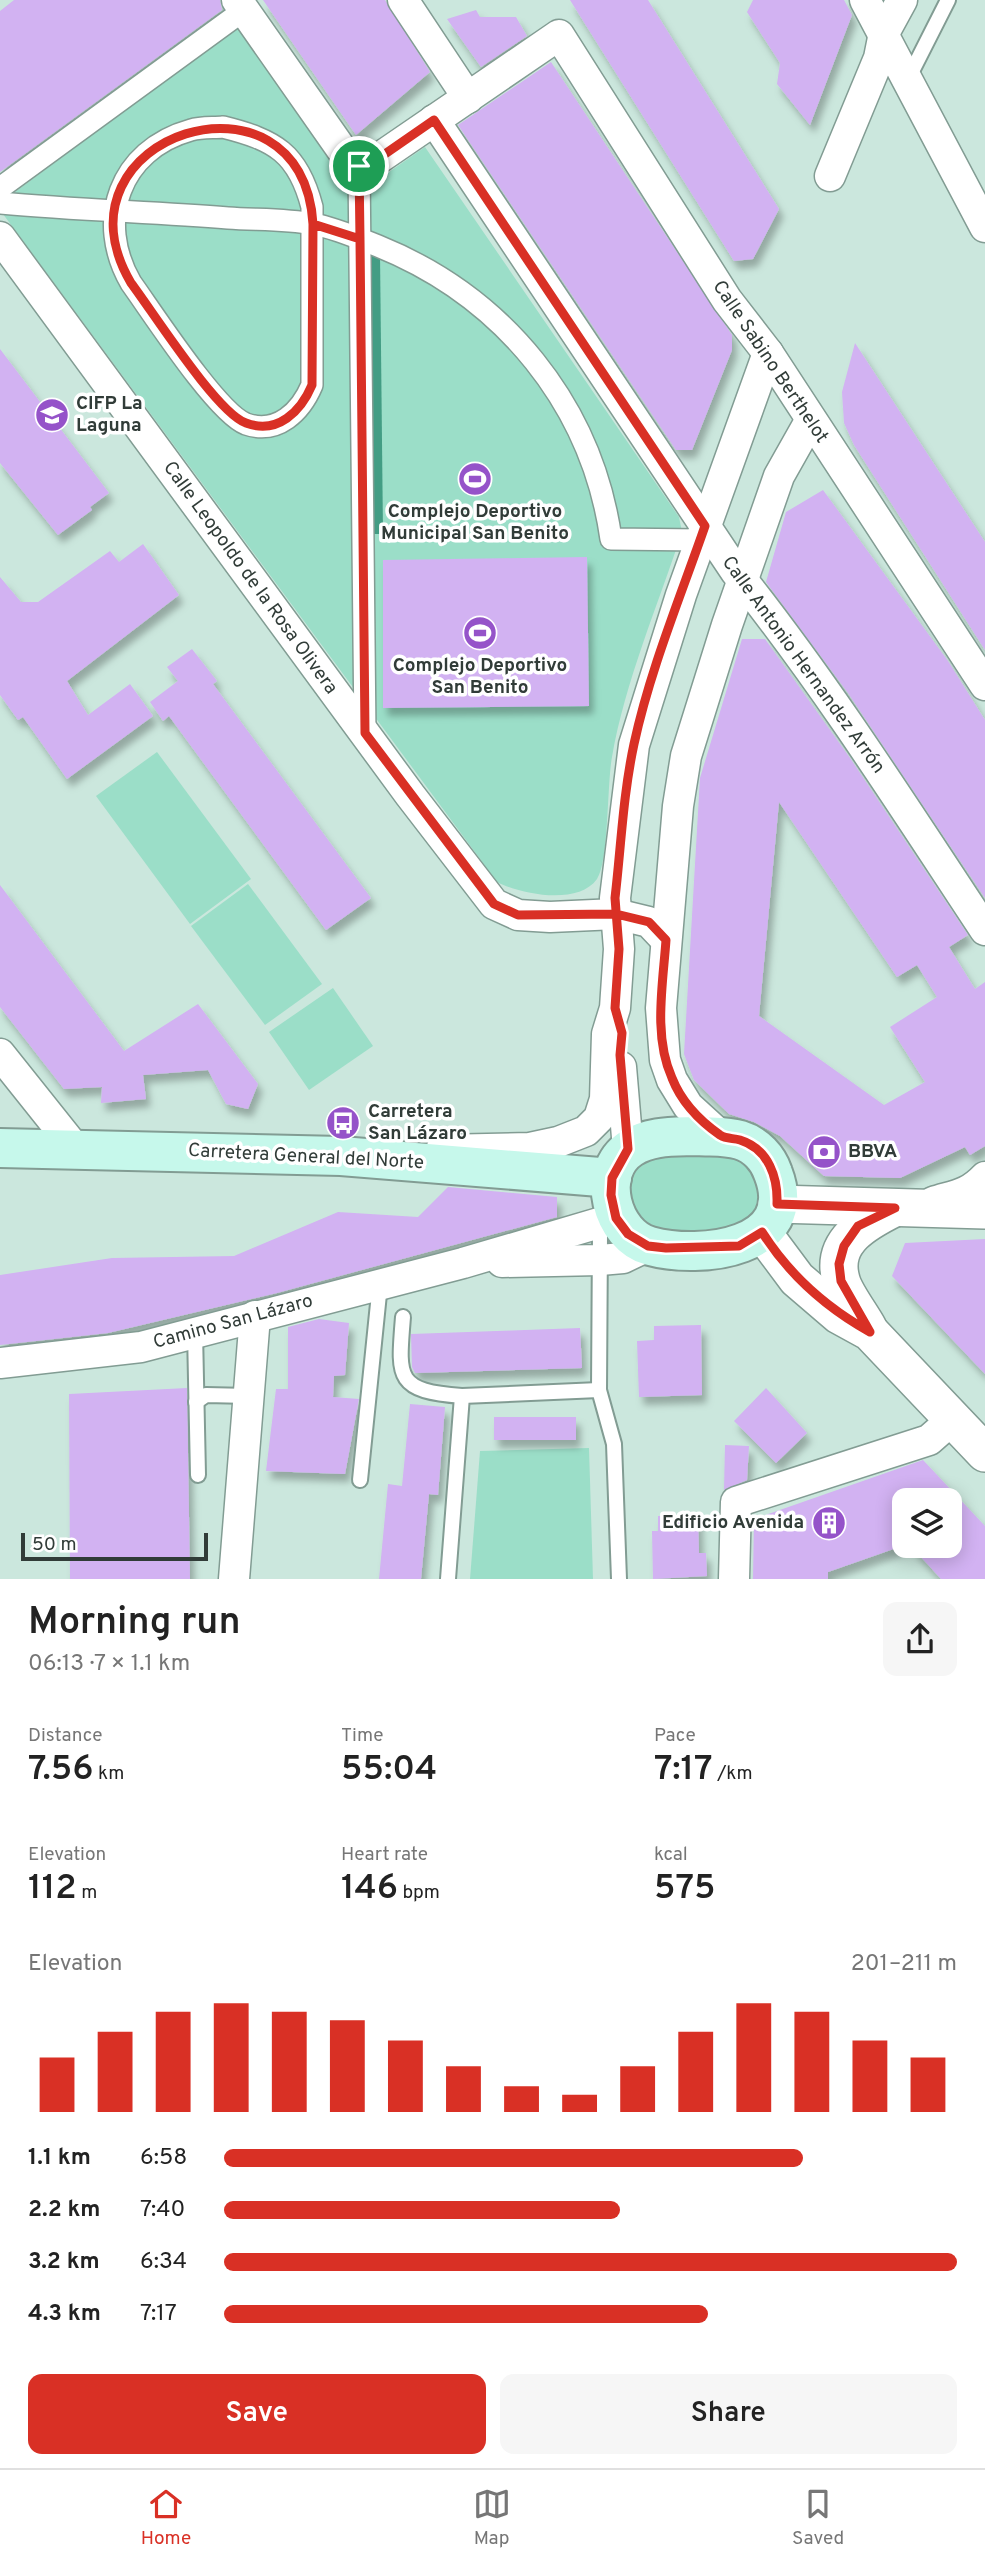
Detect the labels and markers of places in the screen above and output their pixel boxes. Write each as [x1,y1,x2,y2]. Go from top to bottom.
pin [329,136,389,196]
place label: CIFP La Laguna [76,392,143,438]
school or university icon: CIFP La Laguna [33,396,71,434]
sports icon: Complejo Deportivo Municipal San Benito [456,460,494,498]
place label: Complejo Deportivo Municipal San Benito [381,500,569,546]
sports icon: Complejo Deportivo San Benito [461,614,499,652]
place label: Complejo Deportivo San Benito [393,654,567,700]
place label: Carretera San Lázaro [368,1100,467,1146]
bus stop icon: Carretera San Lázaro [324,1104,362,1142]
bank icon: BBVA [805,1133,843,1171]
place label: BBVA [848,1140,898,1164]
building icon: Edificio Avenida [810,1504,848,1542]
place label: Edificio Avenida [662,1511,804,1535]

